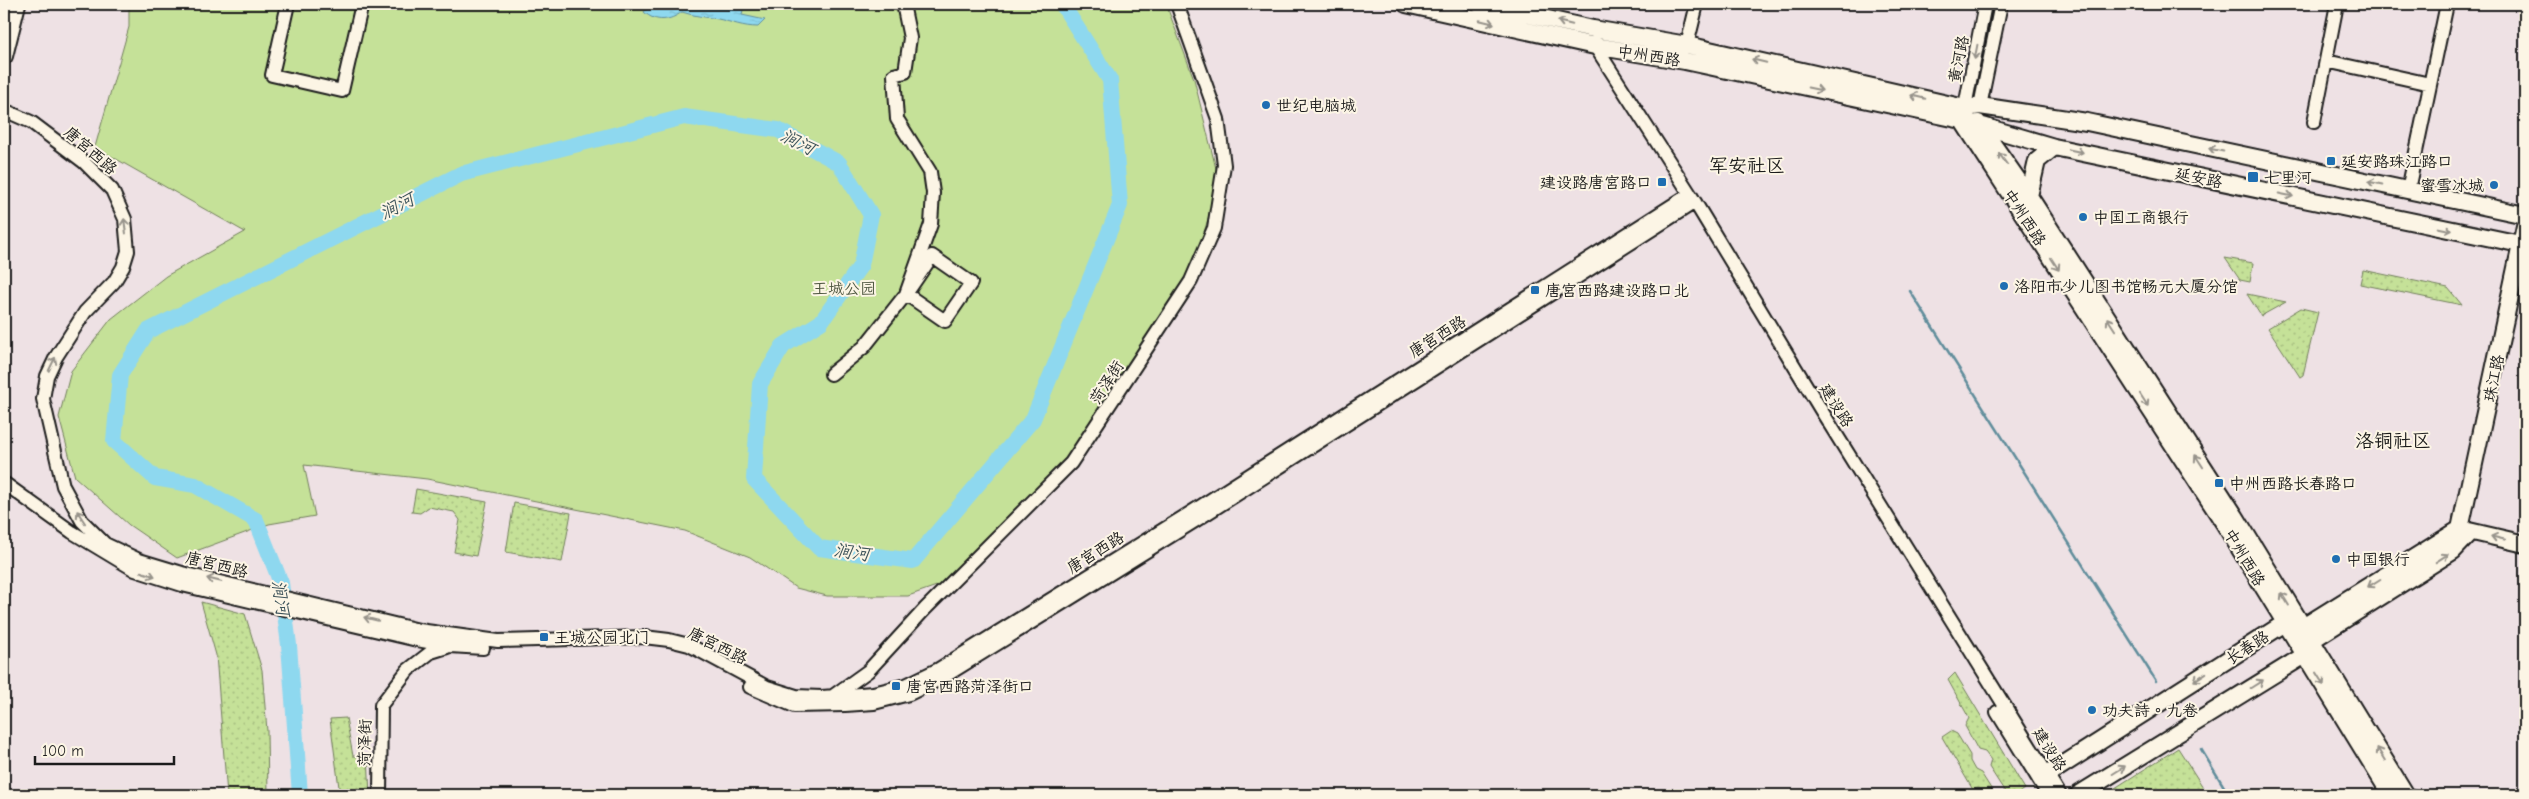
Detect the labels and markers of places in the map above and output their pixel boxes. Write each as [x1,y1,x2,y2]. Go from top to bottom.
place label: 世纪电脑城 [1276,97,1356,115]
marker: 世纪电脑城 [1260,99,1272,111]
place label: 延安路珠江路口 [2341,153,2453,171]
marker: 延安路珠江路口 [2325,155,2337,167]
place label: 七里河 [2264,169,2312,187]
marker: 七里河 [2246,170,2260,184]
place label: 建设路唐宫路口 [1540,174,1652,192]
marker: 建设路唐宫路口 [1656,176,1668,188]
place label: 蜜雪冰城 [2420,177,2484,195]
marker: 蜜雪冰城 [2488,179,2500,191]
place label: 中国工商银行 [2093,209,2189,227]
marker: 中国工商银行 [2077,211,2089,223]
place label: 洛阳市少儿图书馆畅元大厦分馆 [2014,278,2238,296]
marker: 洛阳市少儿图书馆畅元大厦分馆 [1998,280,2010,292]
place label: 唐宫西路建设路口北 [1545,282,1689,300]
marker: 唐宫西路建设路口北 [1529,284,1541,296]
place label: 中州西路长春路口 [2229,475,2357,493]
marker: 中州西路长春路口 [2213,477,2225,489]
place label: 中国银行 [2346,551,2410,569]
marker: 中国银行 [2330,553,2342,565]
place label: 王城公园北门 [554,629,650,647]
marker: 王城公园北门 [538,631,550,643]
place label: 唐宫西路菏泽街口 [906,678,1034,696]
marker: 唐宫西路菏泽街口 [890,680,902,692]
place label: 功夫詩。九卷 [2102,702,2198,720]
marker: 功夫詩。九卷 [2086,704,2098,716]

